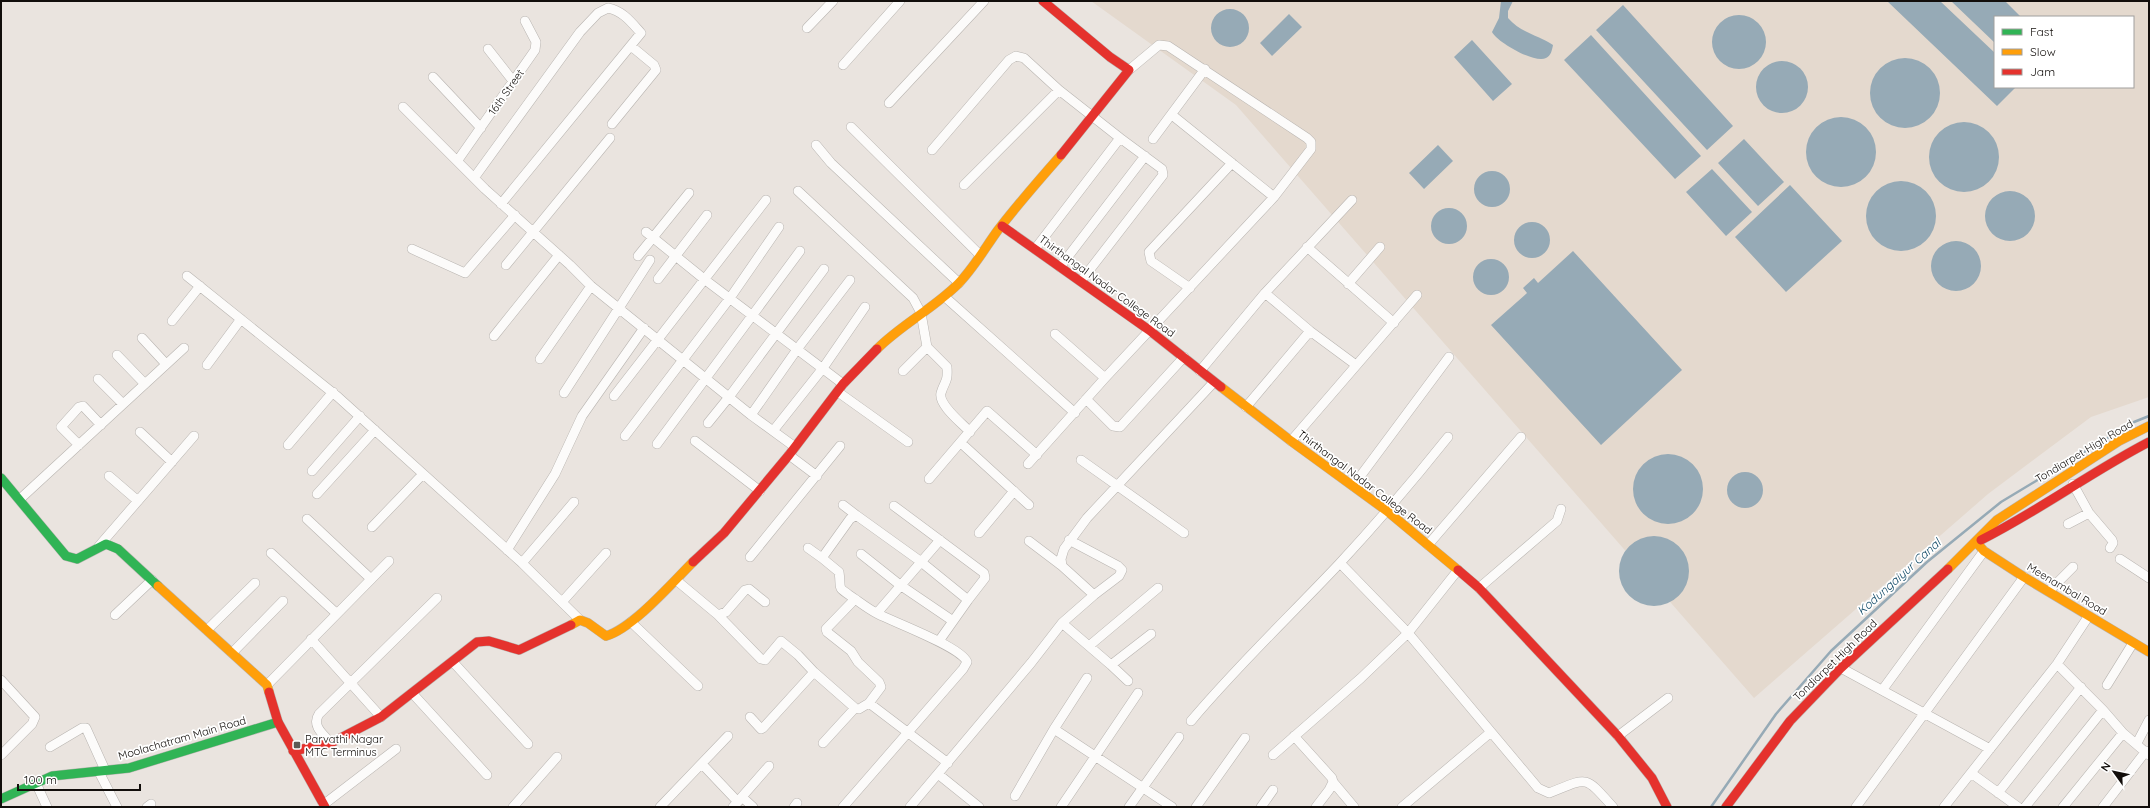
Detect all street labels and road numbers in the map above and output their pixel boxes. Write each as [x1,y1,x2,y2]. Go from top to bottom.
street label: 16th Street [485,66,527,118]
street label: Thirthangal Nadar College Road [1036,232,1178,340]
street label: Tondiarpet High Road [2033,416,2135,486]
street label: Thirthangal Nadar College Road [1295,427,1435,537]
street label: Meenambal Road [2025,560,2109,618]
street label: Tondiarpet High Road [1790,616,1880,704]
street label: Moolachatram Main Road [116,713,248,763]

